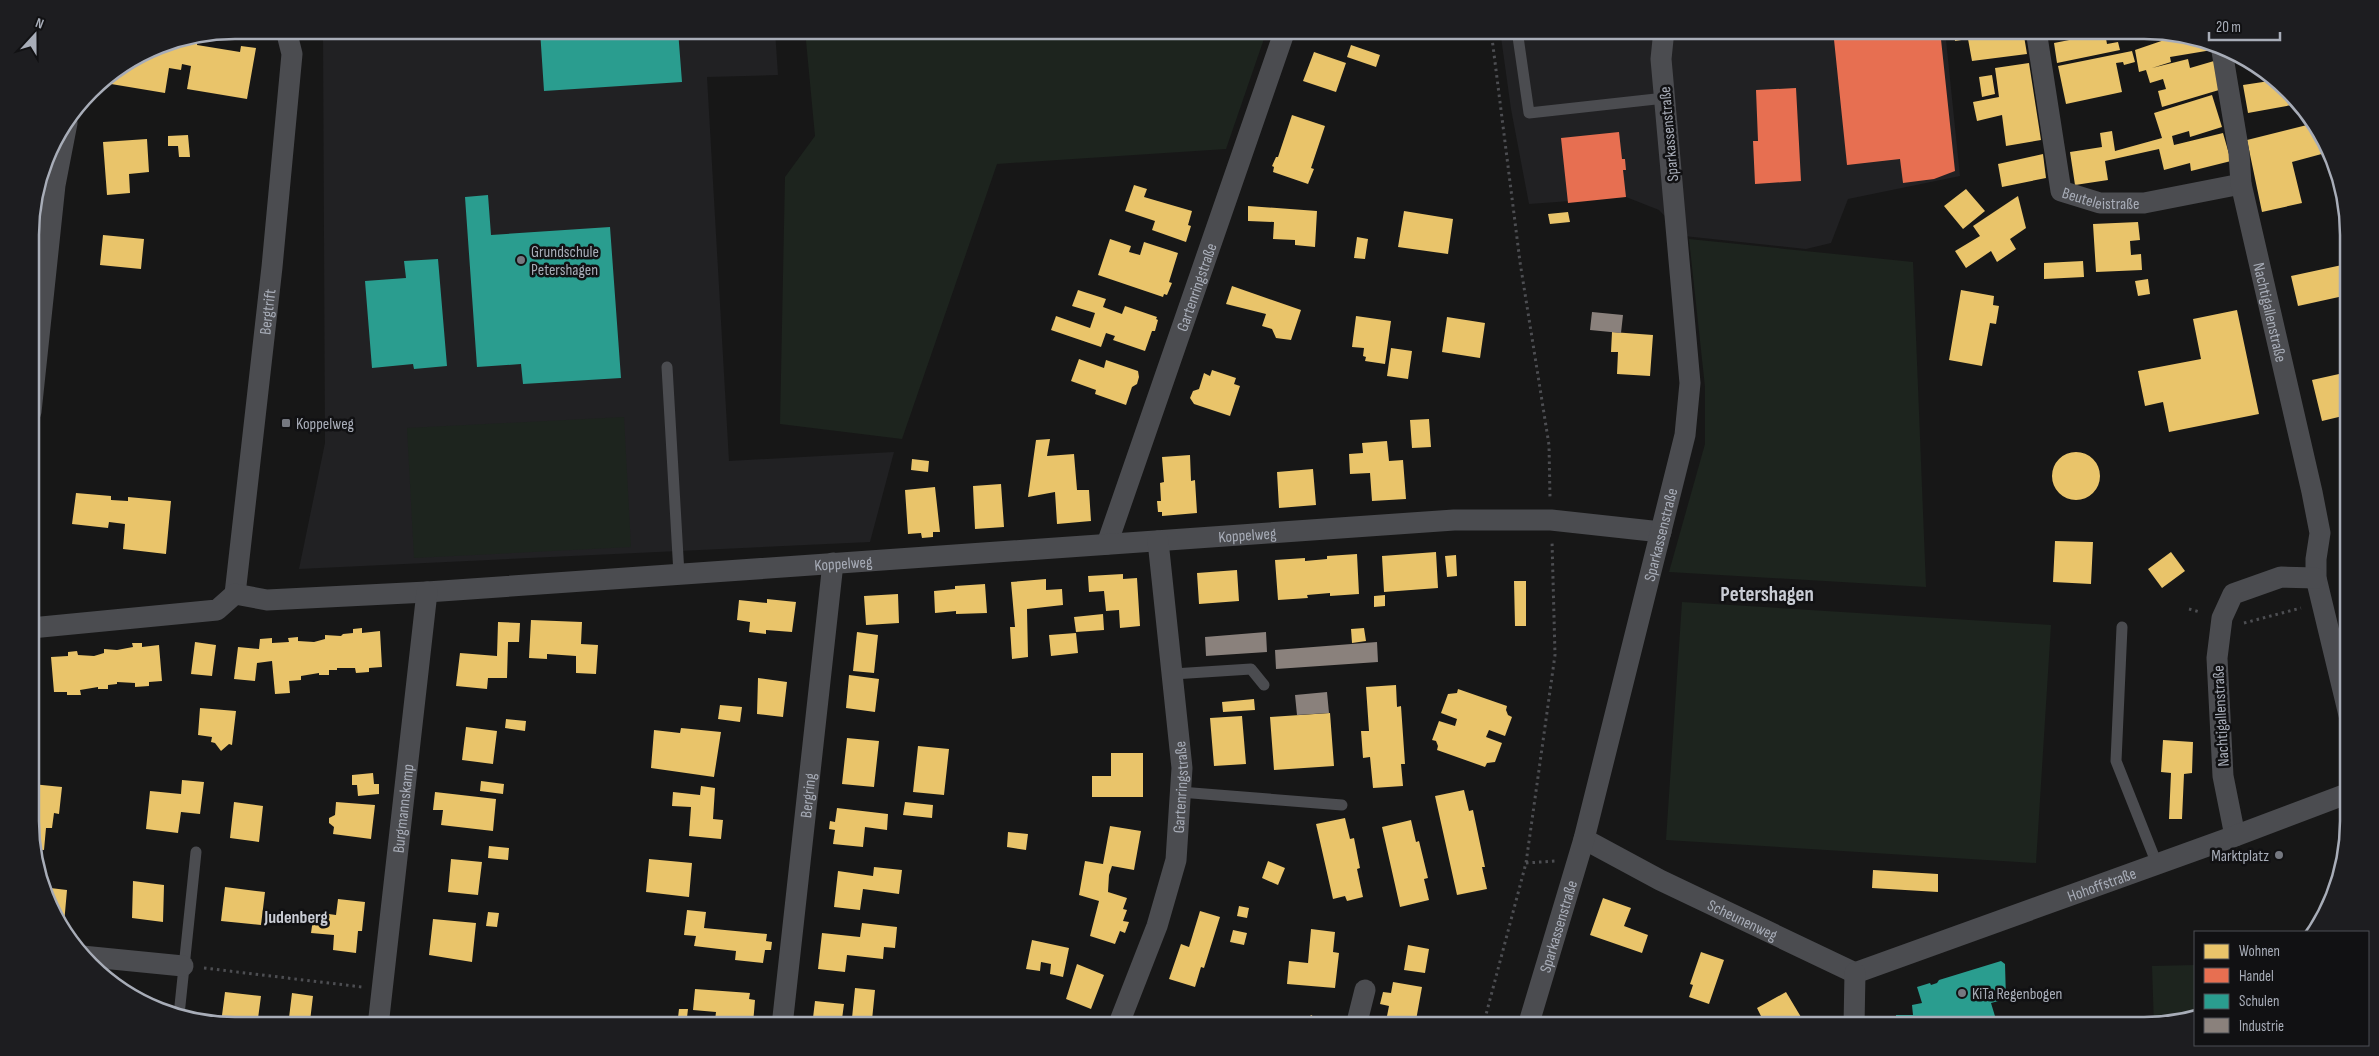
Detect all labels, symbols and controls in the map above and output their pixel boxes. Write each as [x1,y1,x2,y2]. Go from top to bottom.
north arrow [10,10,60,60]
scale bar [2209,10,2280,42]
text: N [33,14,46,33]
text: 20 m [2216,18,2241,37]
street label: Sparkassenstraße [1656,86,1683,182]
street label: Beuteleistraße [2060,184,2139,214]
street label: Gartenringstraße [1173,241,1221,334]
place label: Grundschule Petershagen [531,243,599,280]
marker: Grundschule Petershagen [515,254,527,266]
street label: Nachtigallenstraße [2248,261,2290,364]
street label: Bergtrift [256,288,280,336]
place label: Koppelweg [296,415,354,434]
marker: Koppelweg [280,417,292,429]
street label: Sparkassenstraße [1641,486,1682,584]
street label: Koppelweg [1218,524,1277,547]
street label: Koppelweg [814,553,873,576]
district label: Petershagen [1720,582,1814,607]
street label: Nachtigallenstraße [2209,665,2234,767]
street label: Gartenringstraße [1170,740,1193,834]
street label: Burgmannskamp [390,763,419,854]
street label: Bergring [797,772,821,819]
place label: Marktplatz [2211,847,2269,866]
marker: Marktplatz [2273,849,2285,861]
street label: Hohoffstraße [2065,864,2139,907]
street label: Sparkassenstraße [1536,878,1582,975]
street label: Scheunenweg [1704,896,1780,946]
district label: Judenberg [263,907,328,928]
legend [2194,931,2369,1046]
text: Wohnen [2239,942,2280,961]
text: Handel [2239,967,2274,986]
place label: KiTa Regenbogen [1972,985,2062,1004]
marker: KiTa Regenbogen [1956,987,1968,999]
text: Schulen [2239,992,2279,1011]
text: Industrie [2239,1017,2284,1036]

